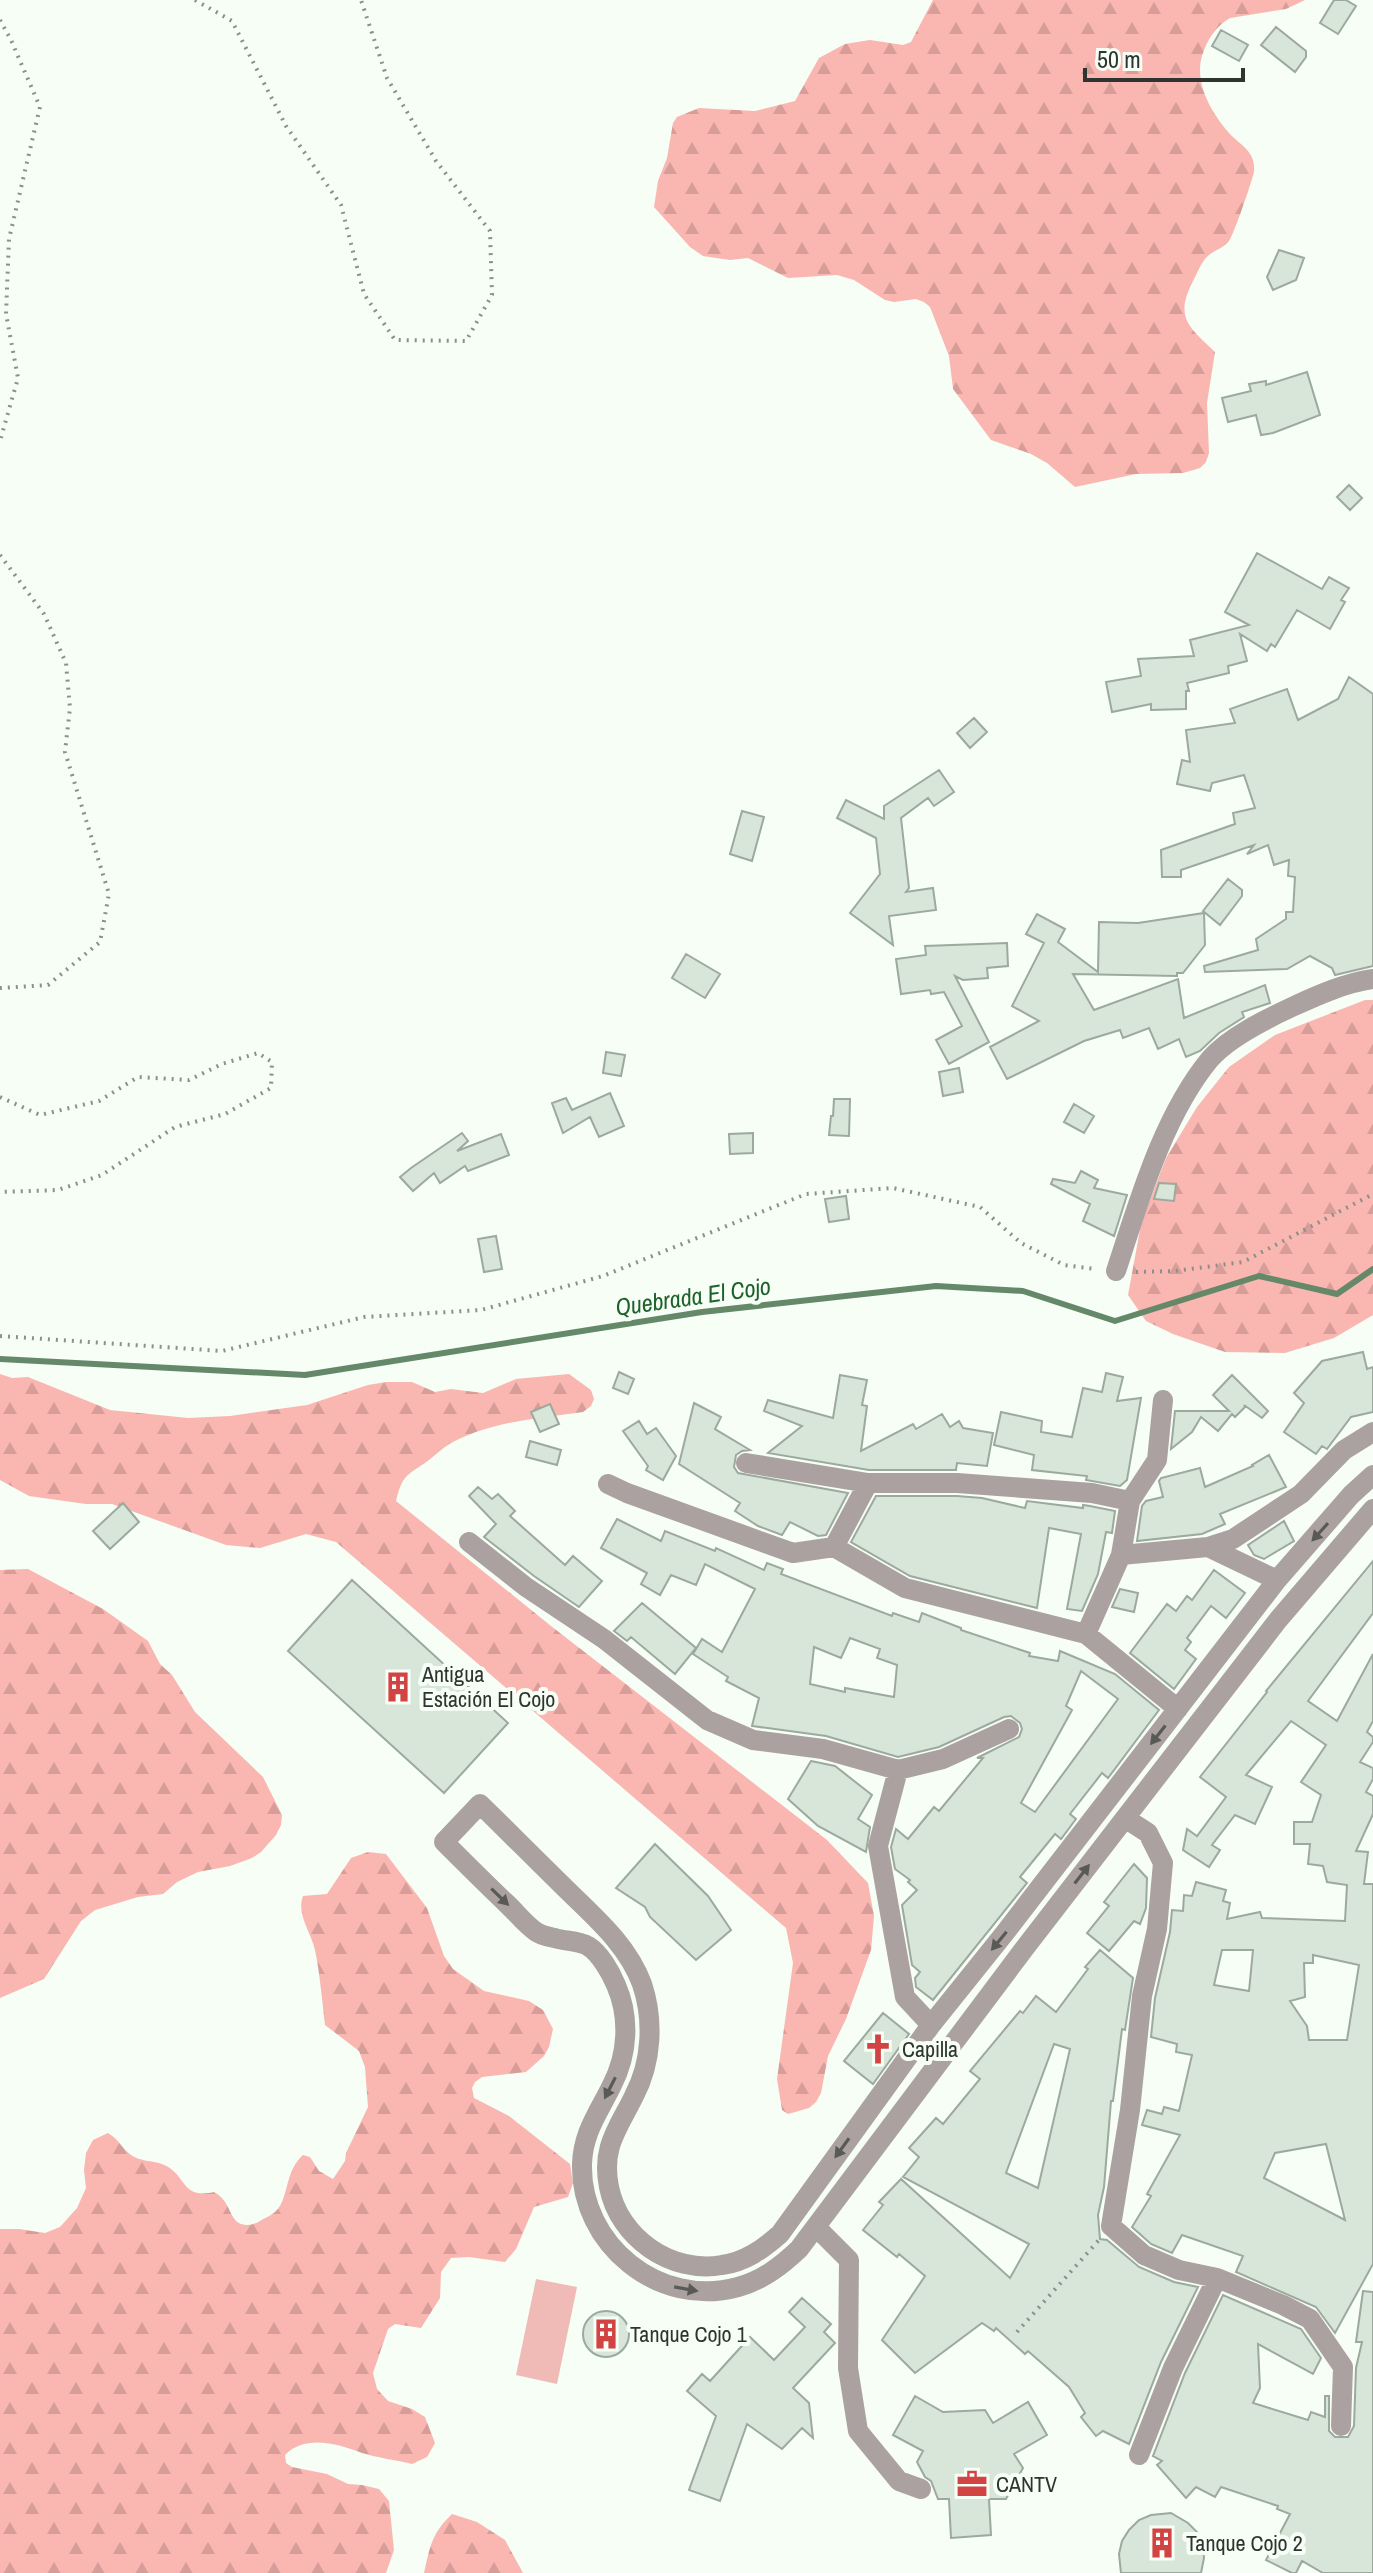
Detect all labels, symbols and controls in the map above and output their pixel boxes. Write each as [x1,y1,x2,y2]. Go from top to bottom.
scale bar [1085,32,1243,82]
text: 50 m [1097,43,1141,75]
water label: Quebrada El Cojo [613,1269,773,1323]
one-way arrow [1311,1523,1329,1542]
place label: Antigua Estación El Cojo [421,1659,555,1714]
building icon: Antigua Estación El Cojo [381,1670,415,1704]
one-way arrow [1150,1725,1166,1745]
one-way arrow [1074,1864,1090,1884]
one-way arrow [490,1887,509,1905]
one-way arrow [991,1931,1007,1951]
church icon: Capilla [861,2032,895,2066]
place label: Capilla [902,2034,958,2064]
one-way arrow [603,2076,616,2099]
one-way arrow [835,2138,850,2159]
one-way arrow [673,2283,698,2295]
building icon: Tanque Cojo 1 [589,2317,623,2351]
place label: Tanque Cojo 1 [630,2319,747,2349]
office icon: CANTV [955,2467,989,2501]
place label: CANTV [996,2469,1057,2499]
building icon: Tanque Cojo 2 [1145,2526,1179,2560]
place label: Tanque Cojo 2 [1186,2528,1303,2558]

